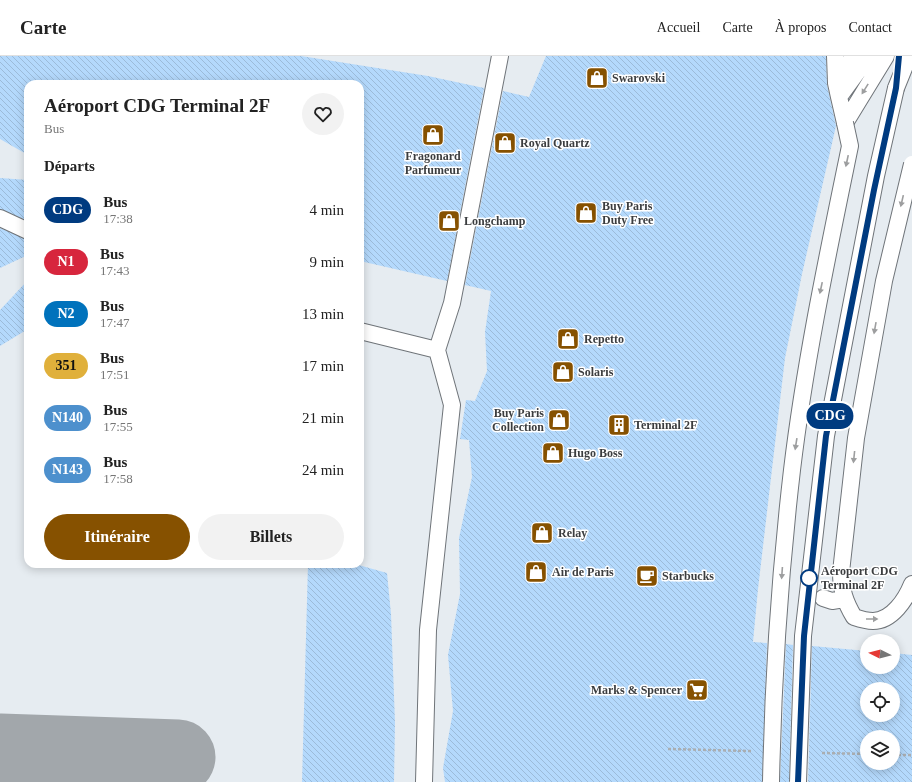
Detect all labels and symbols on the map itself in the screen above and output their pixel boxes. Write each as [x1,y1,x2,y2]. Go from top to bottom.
shop icon: Swarovski [584,65,610,91]
place label: Swarovski [612,71,666,85]
one-way arrow [862,83,869,95]
shop icon: Fragonard Parfumeur [420,122,446,148]
shop icon: Royal Quartz [492,130,518,156]
place label: Royal Quartz [520,136,590,150]
place label: Fragonard Parfumeur [405,149,462,177]
one-way arrow [844,155,850,167]
one-way arrow [898,195,904,207]
place label: Buy Paris Duty Free [602,199,654,227]
shop icon: Buy Paris Duty Free [573,200,599,226]
shop icon: Longchamp [436,208,462,234]
place label: Longchamp [464,214,526,228]
one-way arrow [818,282,824,294]
one-way arrow [872,322,878,335]
shop icon: Repetto [555,326,581,352]
place label: Repetto [584,332,624,346]
shop icon: Solaris [550,359,576,385]
place label: Solaris [578,365,614,379]
line badge: CDG [807,403,853,429]
place label: Buy Paris Collection [492,406,544,434]
shop icon: Buy Paris Collection [546,407,572,433]
building icon: Terminal 2F [606,412,632,438]
place label: Terminal 2F [634,418,697,432]
one-way arrow [793,438,799,450]
shop icon: Hugo Boss [540,440,566,466]
place label: Hugo Boss [568,446,623,460]
one-way arrow [851,451,857,463]
shop icon: Relay [529,520,555,546]
place label: Relay [558,526,587,540]
shop icon: Air de Paris [523,559,549,585]
cafe icon: Starbucks [634,563,660,589]
place label: Aéroport CDG Terminal 2F [821,564,898,592]
place label: Air de Paris [552,565,614,579]
one-way arrow [779,567,786,579]
place label: Starbucks [662,569,714,583]
marker: Aéroport CDG Terminal 2F [800,569,818,587]
one-way arrow [866,616,879,622]
north arrow [860,634,900,674]
supermarket icon: Marks & Spencer [684,677,710,703]
place label: Marks & Spencer [591,683,683,697]

